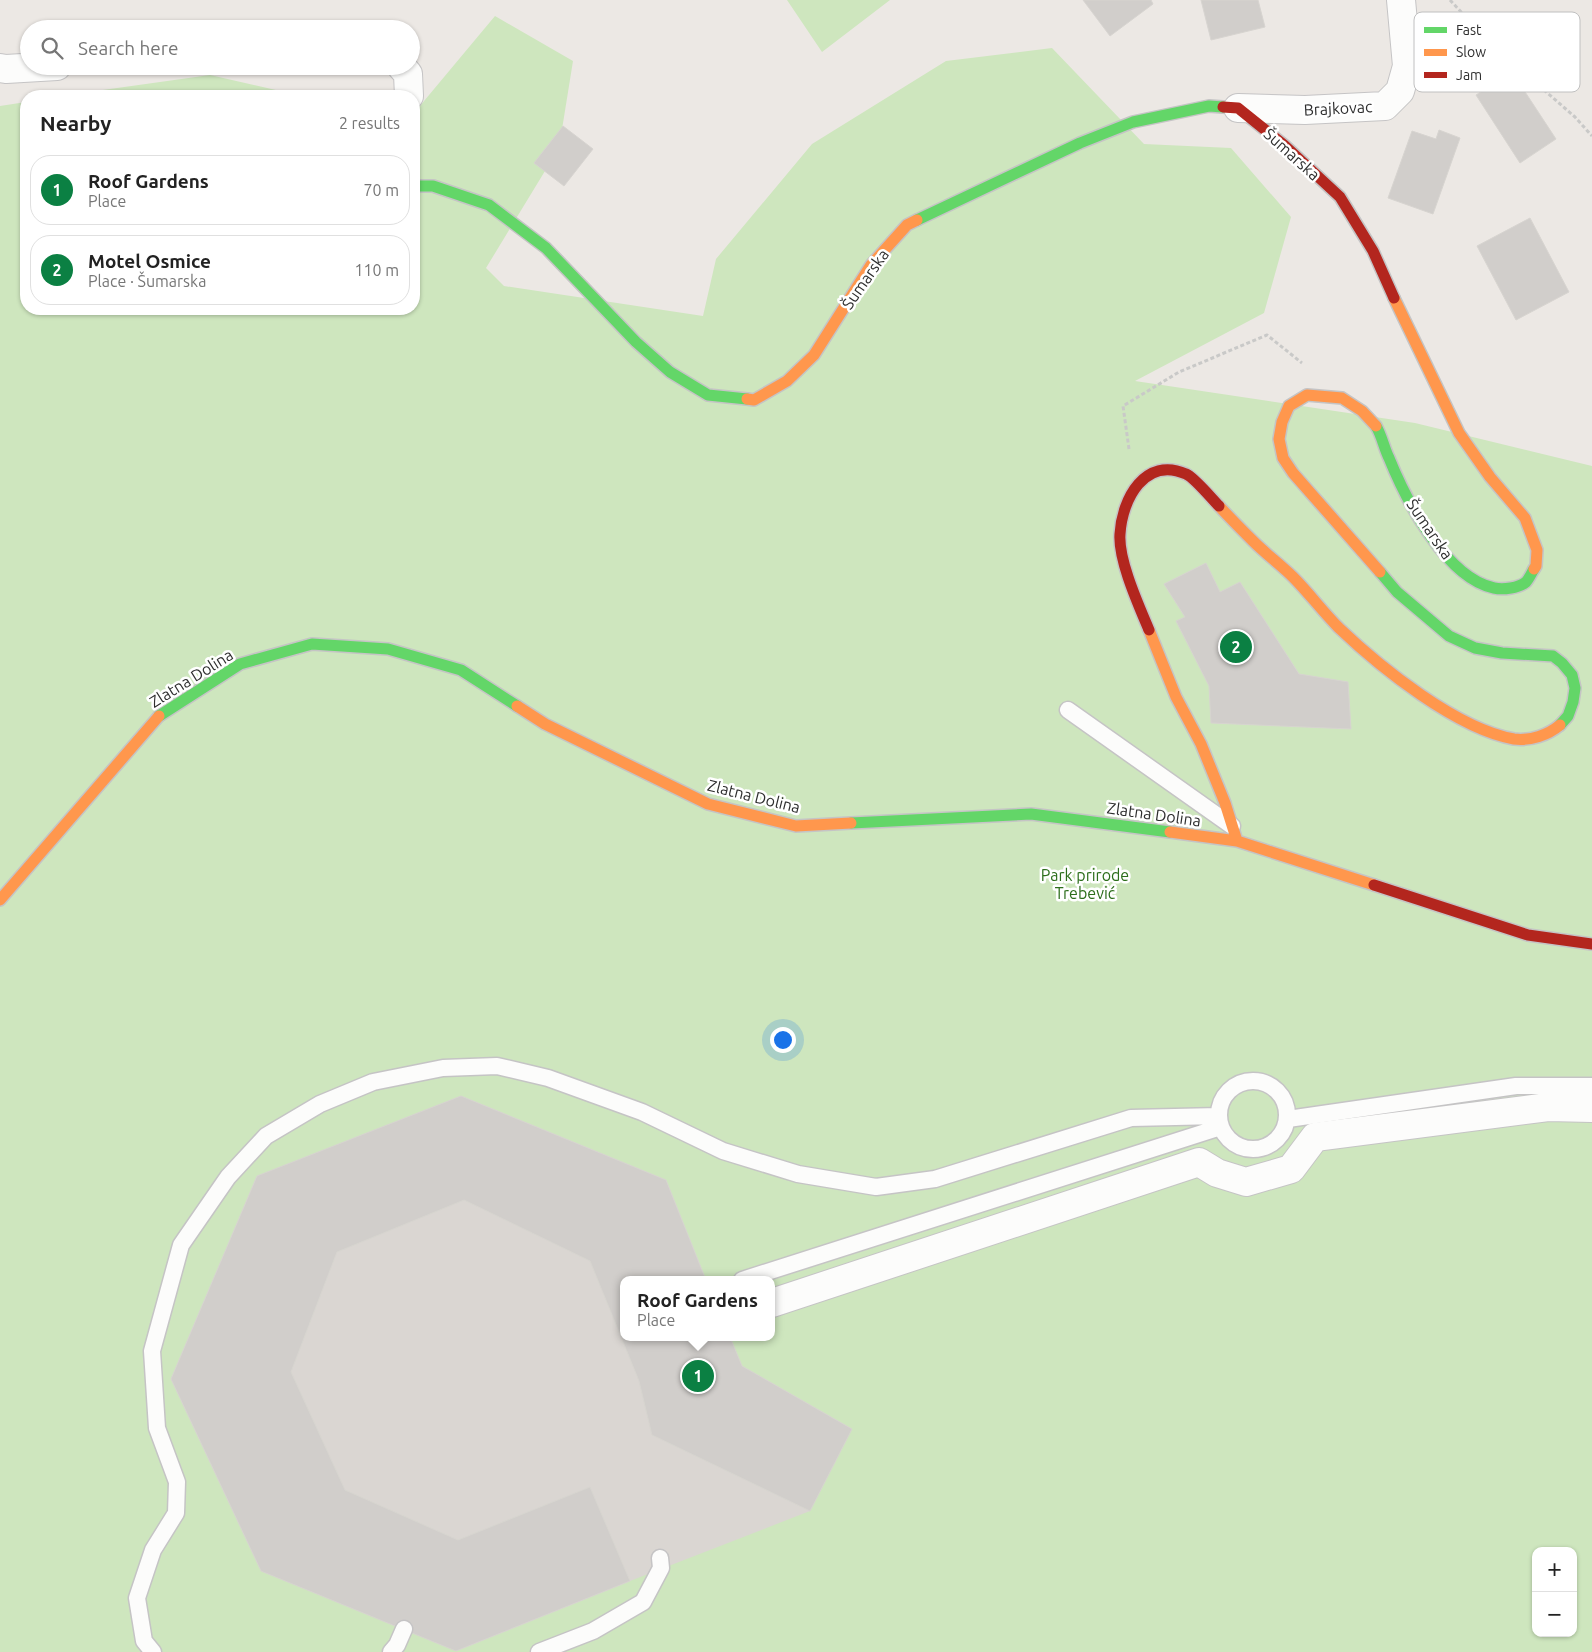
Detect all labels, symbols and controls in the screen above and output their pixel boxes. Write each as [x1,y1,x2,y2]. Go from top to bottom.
legend [1414,12,1580,92]
search box [20,20,420,75]
text: Fast [1456,22,1482,38]
icon: search [38,34,66,62]
text: Search here [78,37,178,59]
text: Slow [1456,44,1486,60]
text: Jam [1456,67,1482,83]
street label: Brajkovac [1303,97,1373,119]
text: Nearby [40,111,111,135]
text: 2 results [339,114,400,132]
street label: Šumarska [1260,124,1324,184]
text: Roof Gardens [88,170,209,192]
text: 1 [52,181,62,199]
text: 70 m [363,181,399,199]
text: Place [88,192,126,210]
street label: Šumarska [837,245,892,312]
text: Motel Osmice [88,250,211,272]
text: 2 [52,261,62,279]
text: 110 m [354,261,399,279]
text: Place · Šumarska [88,272,206,290]
street label: Šumarska [1403,495,1458,563]
pin: 2 [1220,628,1252,666]
street label: Zlatna Dolina [146,645,236,711]
street label: Zlatna Dolina [706,776,802,816]
street label: Zlatna Dolina [1106,798,1202,830]
park label: Park prirode Trebević [1041,866,1129,902]
your location [770,1027,796,1053]
popup [620,1276,775,1341]
text: Roof Gardens [637,1289,758,1311]
text: Place [637,1311,675,1329]
pin: 1 [682,1357,714,1395]
map controls [1532,1547,1577,1637]
button: + [1532,1547,1577,1592]
button: − [1532,1592,1577,1637]

